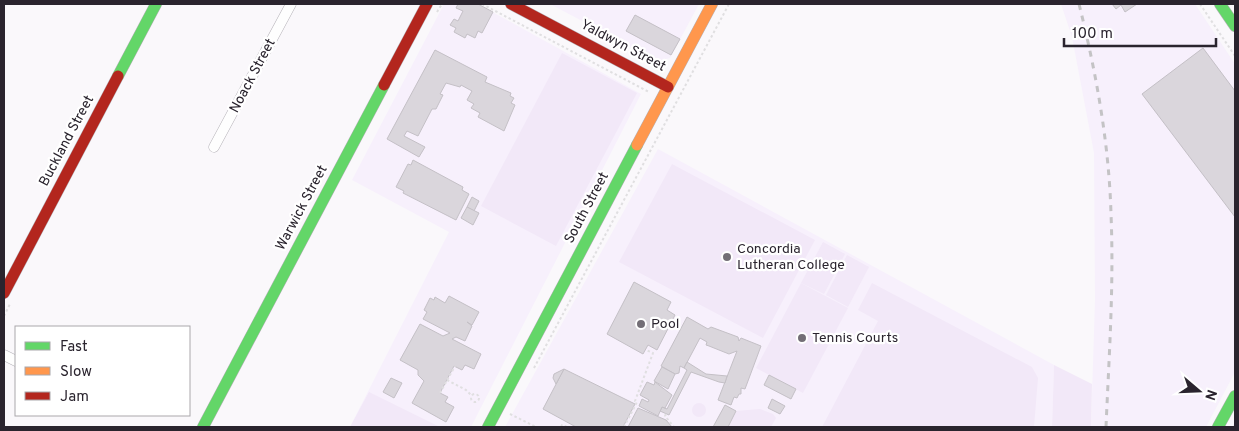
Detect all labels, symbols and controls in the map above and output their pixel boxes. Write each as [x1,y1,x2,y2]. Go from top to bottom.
scale bar [1064,15,1216,47]
street label: Yaldwyn Street [577,16,669,76]
text: 100 m [1072,25,1113,44]
street label: Noack Street [226,36,280,116]
street label: Buckland Street [36,93,98,189]
street label: Warwick Street [272,162,332,254]
street label: South Street [561,169,613,247]
place label: Concordia Lutheran College [737,241,845,274]
marker: Concordia Lutheran College [721,251,733,263]
place label: Pool [651,316,679,333]
marker: Pool [635,318,647,330]
legend [15,326,190,416]
place label: Tennis Courts [812,330,898,347]
marker: Tennis Courts [796,332,808,344]
text: Fast [60,338,88,357]
text: Slow [60,363,92,382]
north arrow [1174,366,1224,416]
text: N [1200,387,1220,402]
text: Jam [60,388,89,407]

